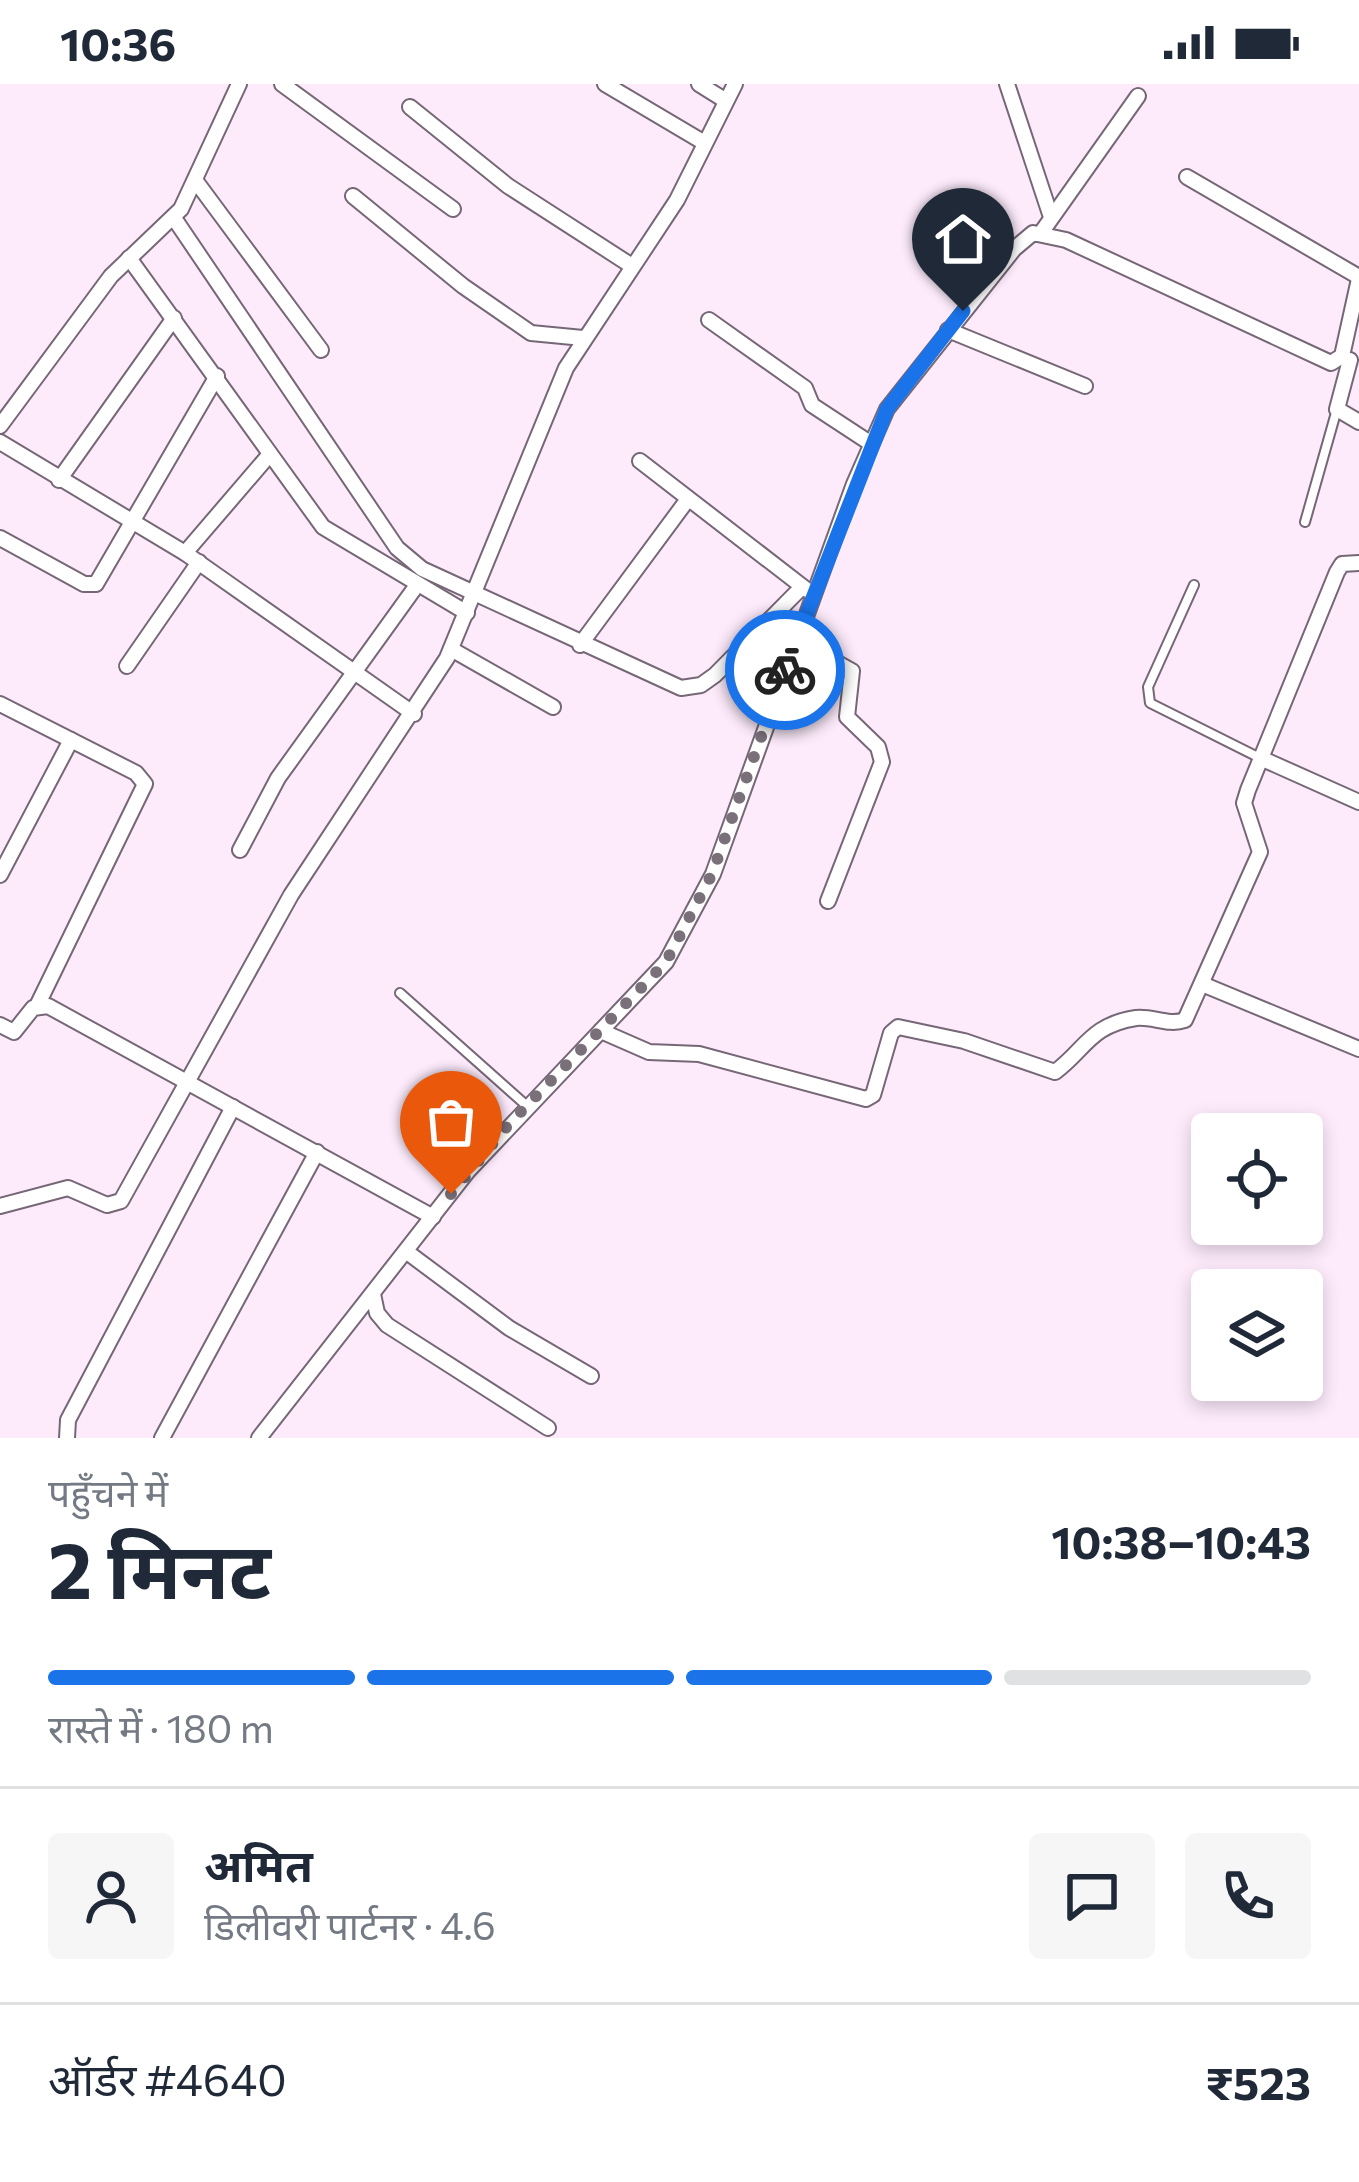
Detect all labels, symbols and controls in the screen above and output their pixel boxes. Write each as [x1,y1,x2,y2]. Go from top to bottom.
text: 10:36 [60,15,176,70]
pin [912,188,1014,311]
icon: home [930,206,996,272]
courier [725,610,845,730]
icon: bike [752,637,818,703]
pin [400,1071,502,1194]
icon: bag [418,1089,484,1155]
map controls [1191,1113,1323,1401]
button: locate [1191,1113,1323,1245]
button: layers [1191,1269,1323,1401]
text: पहुँचने में [48,1467,168,1515]
text: 10:38–10:43 [1051,1513,1311,1568]
text: 2 मिनट [48,1520,271,1615]
text: रास्ते में · 180 m [48,1703,274,1751]
button: person [48,1833,174,1959]
button: chat [1029,1833,1155,1959]
button: phone [1185,1833,1311,1959]
text: अमित [204,1836,313,1891]
text: डिलीवरी पार्टनर · 4.6 [204,1900,496,1948]
text: ऑर्डर #4640 [48,2050,287,2105]
text: ₹523 [1205,2054,1311,2109]

